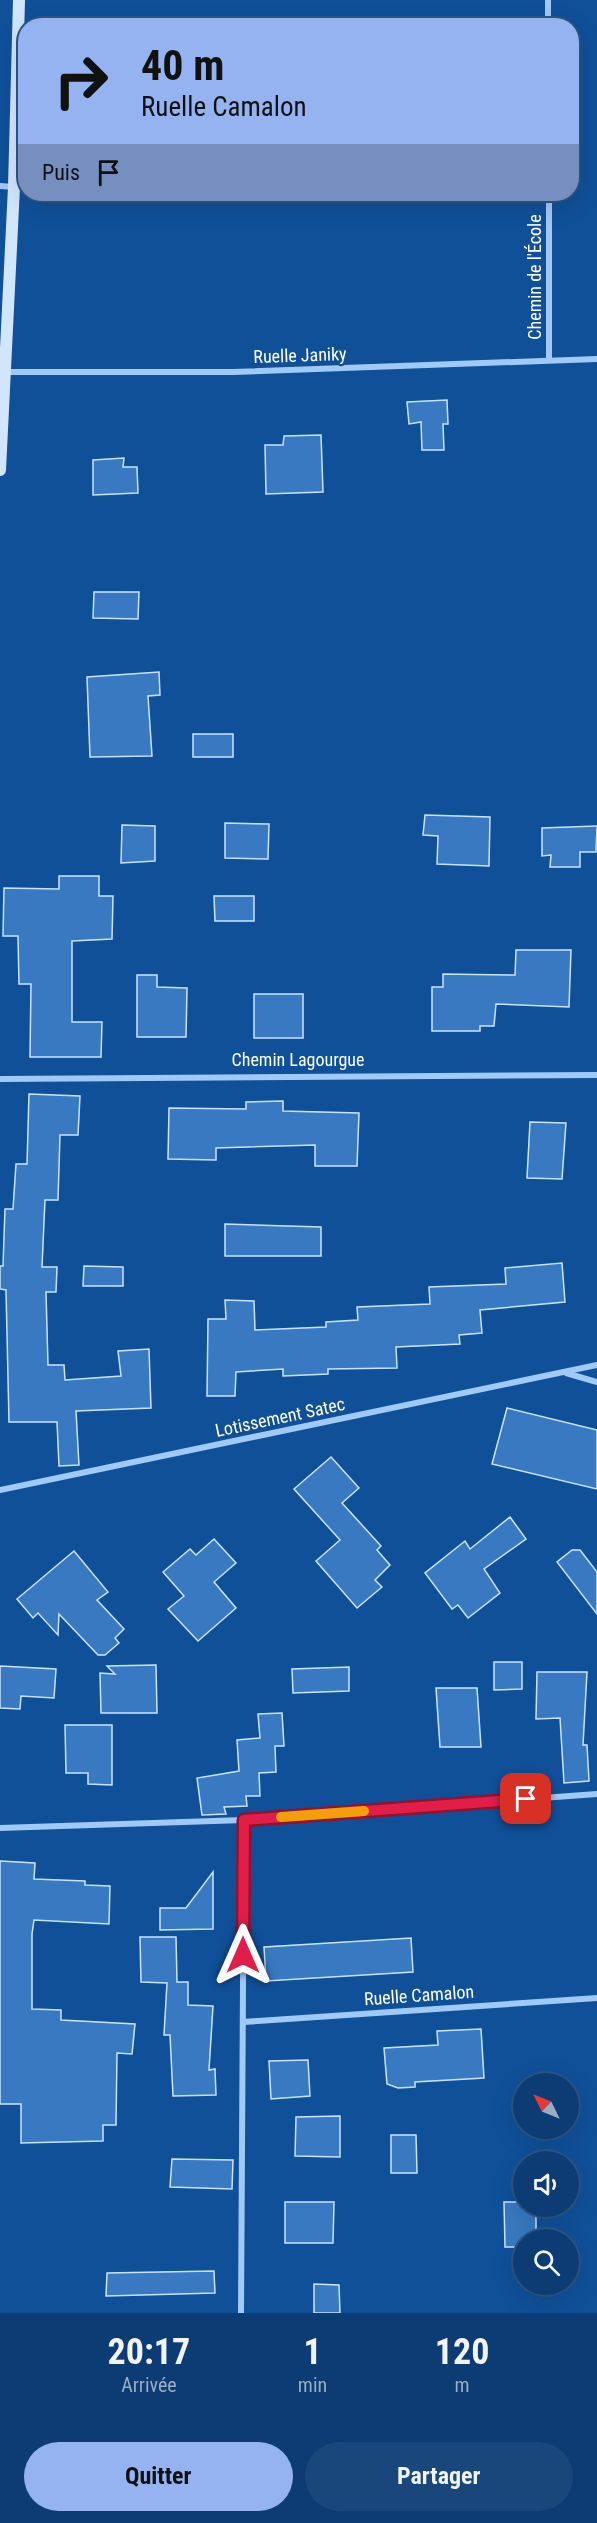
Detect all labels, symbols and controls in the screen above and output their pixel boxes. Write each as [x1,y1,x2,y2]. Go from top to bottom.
text: 40 m [141,41,224,90]
icon: right [42,42,120,120]
text: Ruelle Camalon [141,91,307,123]
icon: arrive [92,156,125,189]
text: Puis [42,160,80,185]
street label: Chemin de l'École [524,214,545,340]
street label: Ruelle Janiky [253,343,347,367]
street label: Chemin Lagourgue [232,1049,365,1070]
street label: Lotissement Satec [213,1393,347,1441]
pin [500,1773,551,1824]
icon: arrive [509,1782,542,1815]
position arrow [211,1923,275,1987]
street label: Ruelle Camalon [363,1981,475,2009]
north arrow [513,2073,579,2139]
map controls [513,2073,579,2295]
button: sound [513,2151,579,2217]
button: search [513,2229,579,2295]
text: 20:17 [108,2331,190,2373]
text: 1 [303,2331,322,2373]
text: 120 [435,2331,489,2373]
text: Arrivée [121,2373,177,2397]
text: min [298,2373,327,2397]
text: m [455,2373,470,2397]
button: Quitter [24,2442,293,2511]
button: Partager [305,2442,573,2511]

